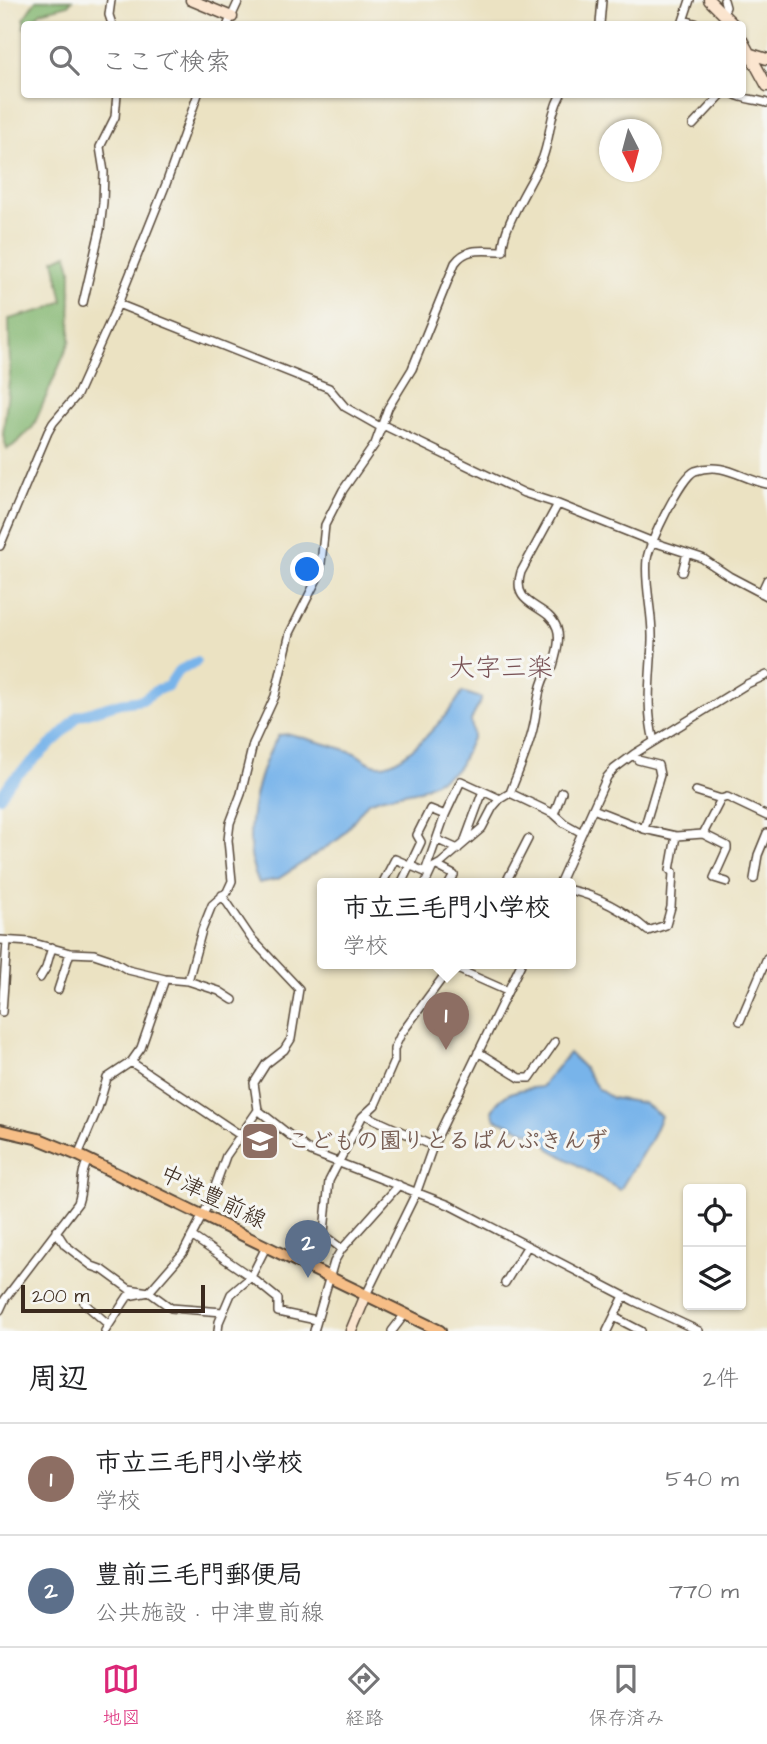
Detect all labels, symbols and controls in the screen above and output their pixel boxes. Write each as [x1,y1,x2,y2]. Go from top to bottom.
search box [21,21,746,98]
icon: search [45,41,83,79]
text: ここで検索 [101,44,231,80]
north arrow [599,119,662,182]
your location [290,552,324,586]
district label: 大字三楽 [449,650,553,686]
popup [317,878,576,969]
text: 市立三毛門小学校 [342,890,551,926]
text: 学校 [342,930,388,962]
pin: 1 [423,992,469,1050]
school or university icon: こどもの園りとるぱんぷきんず [239,1120,281,1162]
place label: こどもの園りとるぱんぷきんず [287,1125,608,1157]
street label: 中津豊前線 [154,1157,272,1237]
map controls [683,1184,746,1310]
button: locate [683,1184,746,1247]
pin: 2 [285,1220,331,1278]
button: layers [683,1247,746,1310]
scale bar [21,1282,205,1314]
text: 200 m [32,1283,89,1310]
text: 周辺 [28,1358,88,1400]
text: 2件 [703,1363,739,1395]
text: 市立三毛門小学校 [95,1445,303,1481]
text: 1 [50,1463,52,1495]
text: 540 m [665,1463,739,1495]
text: 学校 [95,1485,141,1517]
text: 豊前三毛門郵便局 [95,1557,303,1593]
text: 2 [44,1575,58,1607]
text: 770 m [669,1575,739,1607]
text: 公共施設 · 中津豊前線 [95,1597,324,1629]
tab: 地図 [102,1660,141,1732]
tab: 経路 [345,1660,384,1732]
tab: 保存済み [588,1660,665,1732]

